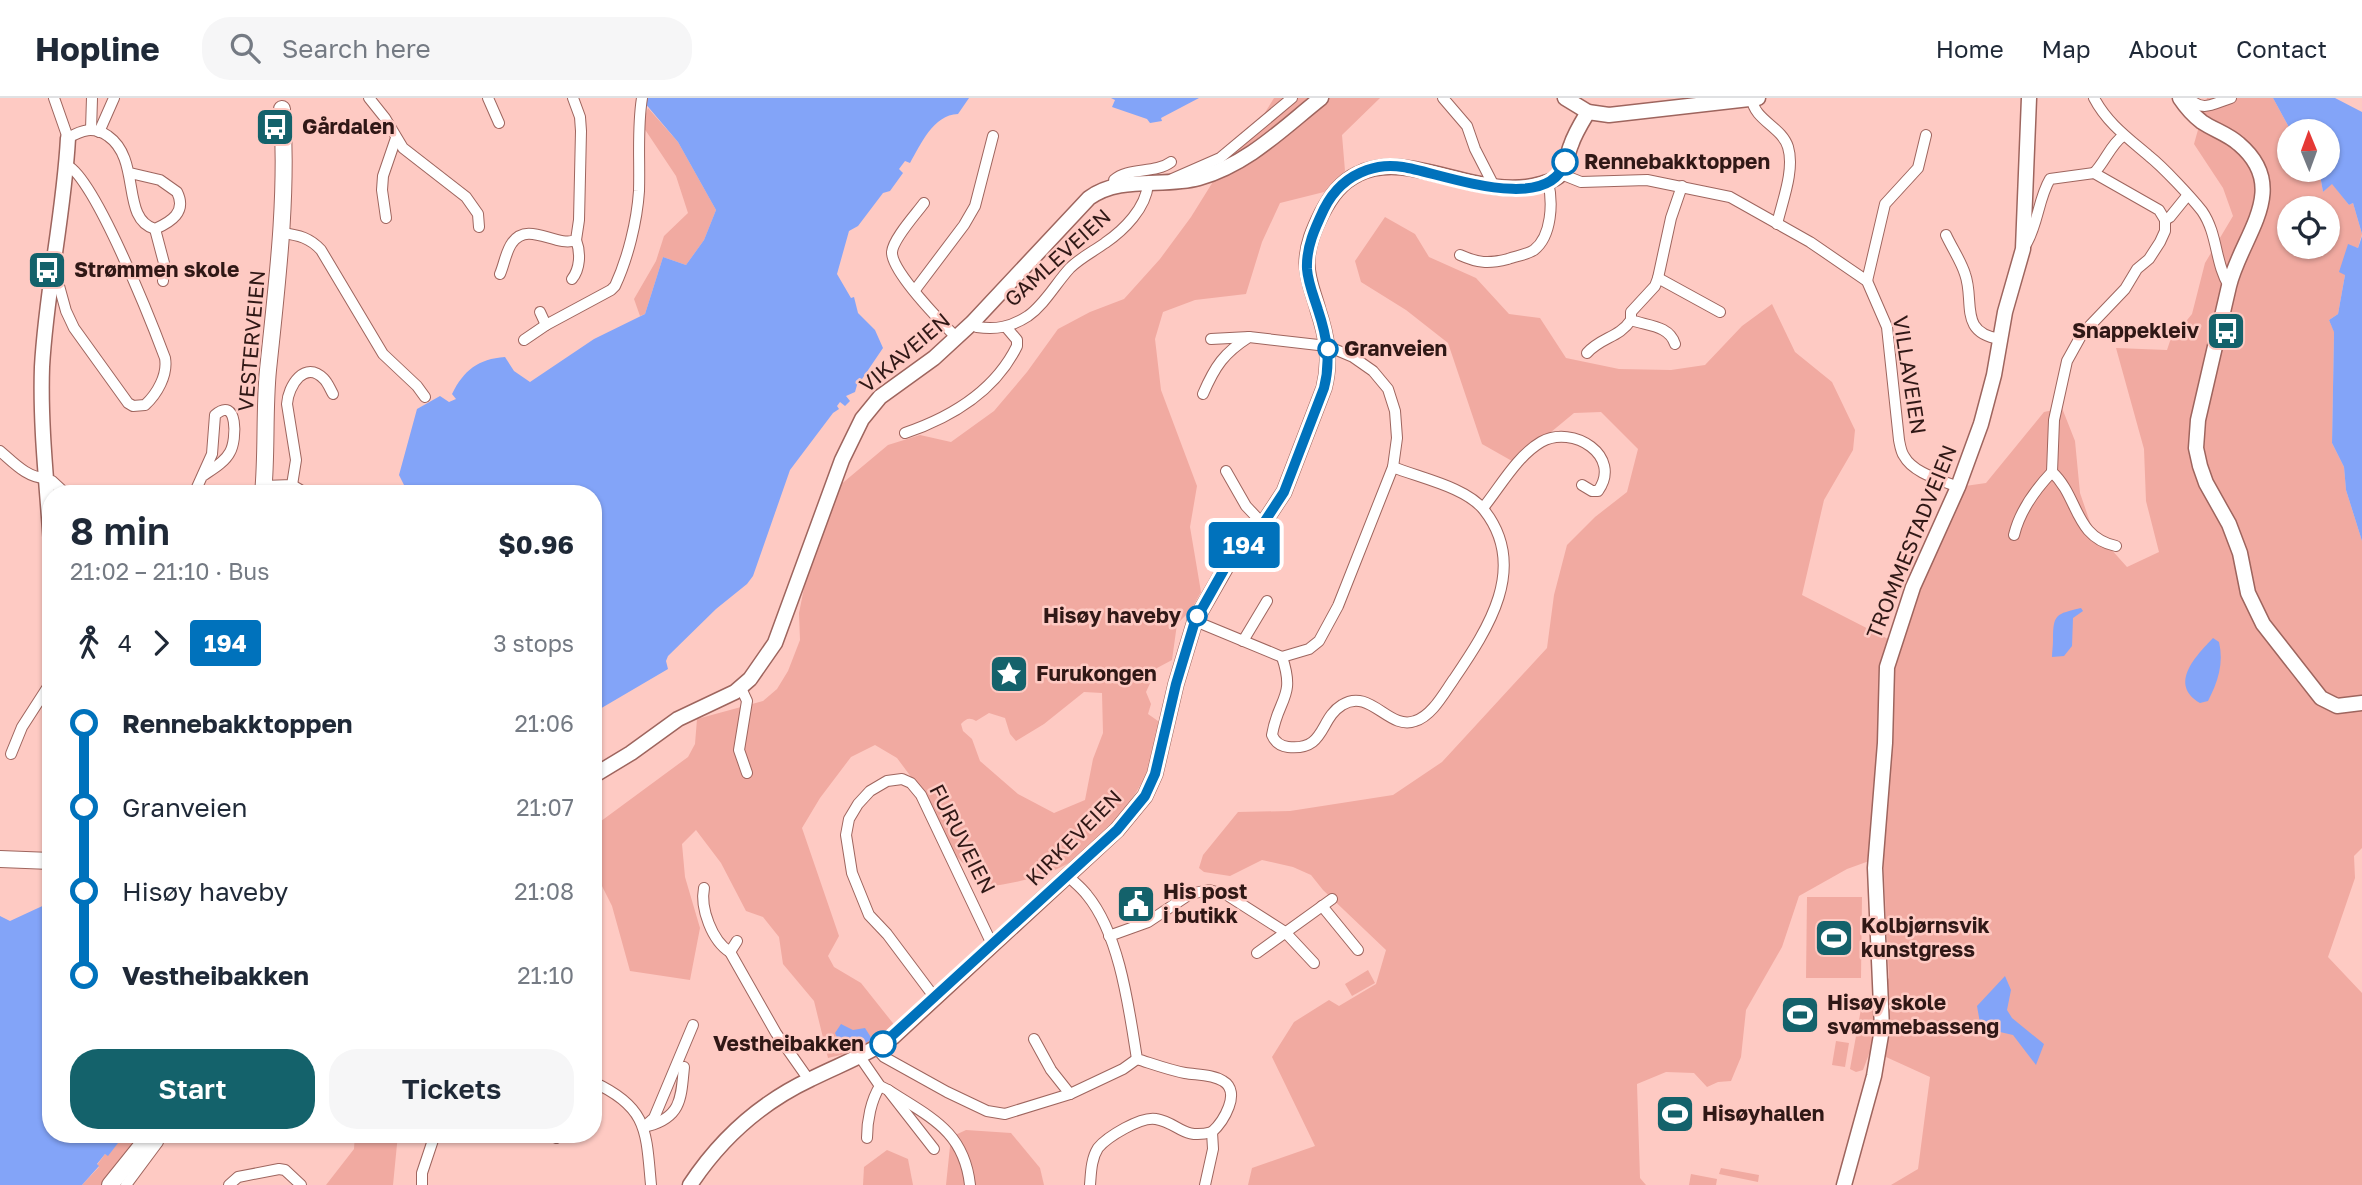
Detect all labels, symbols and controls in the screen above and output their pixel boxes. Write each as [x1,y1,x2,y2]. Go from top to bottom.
search box [202,17,692,80]
text: Hopline [35,29,160,68]
icon: search [226,29,264,67]
text: Search here [282,33,431,64]
text: Home [1936,34,2004,63]
text: Map [2042,34,2091,63]
text: About [2129,34,2198,63]
text: Contact [2236,34,2327,63]
bus stop icon: Gårdalen [254,106,296,148]
place label: Gårdalen [302,113,395,139]
north arrow [2277,119,2340,182]
map controls [2277,119,2340,259]
place label: Rennebakktoppen [1584,148,1770,174]
marker: Rennebakktoppen [1552,149,1578,175]
button: locate [2277,196,2340,259]
street label: GAMLEVEIEN [999,203,1116,312]
bus stop icon: Strømmen skole [26,249,68,291]
place label: Strømmen skole [74,256,239,282]
street label: VESTERVEIEN [232,269,270,413]
street label: VIKAVEIEN [854,307,955,398]
bus stop icon: Snappekleiv [2205,310,2247,352]
street label: VILLAVEIEN [1888,314,1932,436]
place label: Snappekleiv [2072,317,2199,343]
place label: Granveien [1344,335,1447,361]
marker: Granveien [1318,339,1338,359]
street label: TROMMESTADVEIEN [1860,441,1962,642]
text: 8 min [70,508,170,553]
line badge: 194 [1204,522,1284,568]
text: $0.96 [498,529,574,560]
text: 194 [1223,530,1265,559]
text: 21:02 – 21:10 · Bus [70,557,269,585]
place label: Hisøy haveby [1043,602,1181,628]
marker: Hisøy haveby [1187,606,1207,626]
icon: walk [70,624,108,662]
icon: forward [142,624,180,662]
text: 194 [204,628,247,657]
text: 4 [118,629,132,657]
text: 3 stops [493,629,574,657]
place icon: Furukongen [988,653,1030,695]
place label: Furukongen [1036,660,1157,686]
text: Rennebakktoppen [122,708,352,739]
text: 21:06 [514,709,574,737]
street label: FURUVEIEN [924,779,1002,898]
street label: KIRKEVEIEN [1020,784,1127,891]
text: Granveien [122,792,248,823]
text: 21:07 [516,793,574,821]
text: Hisøy haveby [122,876,288,907]
text: 21:08 [514,877,574,905]
place label: His post i butikk [1163,878,1247,928]
public building icon: His post i butikk [1115,883,1157,925]
place label: Kolbjørnsvik kunstgress [1861,912,1990,962]
sports icon: Kolbjørnsvik kunstgress [1813,917,1855,959]
text: Vestheibakken [122,960,309,991]
text: 21:10 [517,961,574,989]
place label: Hisøy skole svømmebasseng [1827,989,1999,1039]
sports icon: Hisøy skole svømmebasseng [1779,994,1821,1036]
place label: Vestheibakken [713,1030,864,1056]
marker: Vestheibakken [870,1031,896,1057]
button: Start [70,1049,315,1129]
button: Tickets [329,1049,574,1129]
sports icon: Hisøyhallen [1654,1093,1696,1135]
place label: Hisøyhallen [1702,1100,1824,1126]

